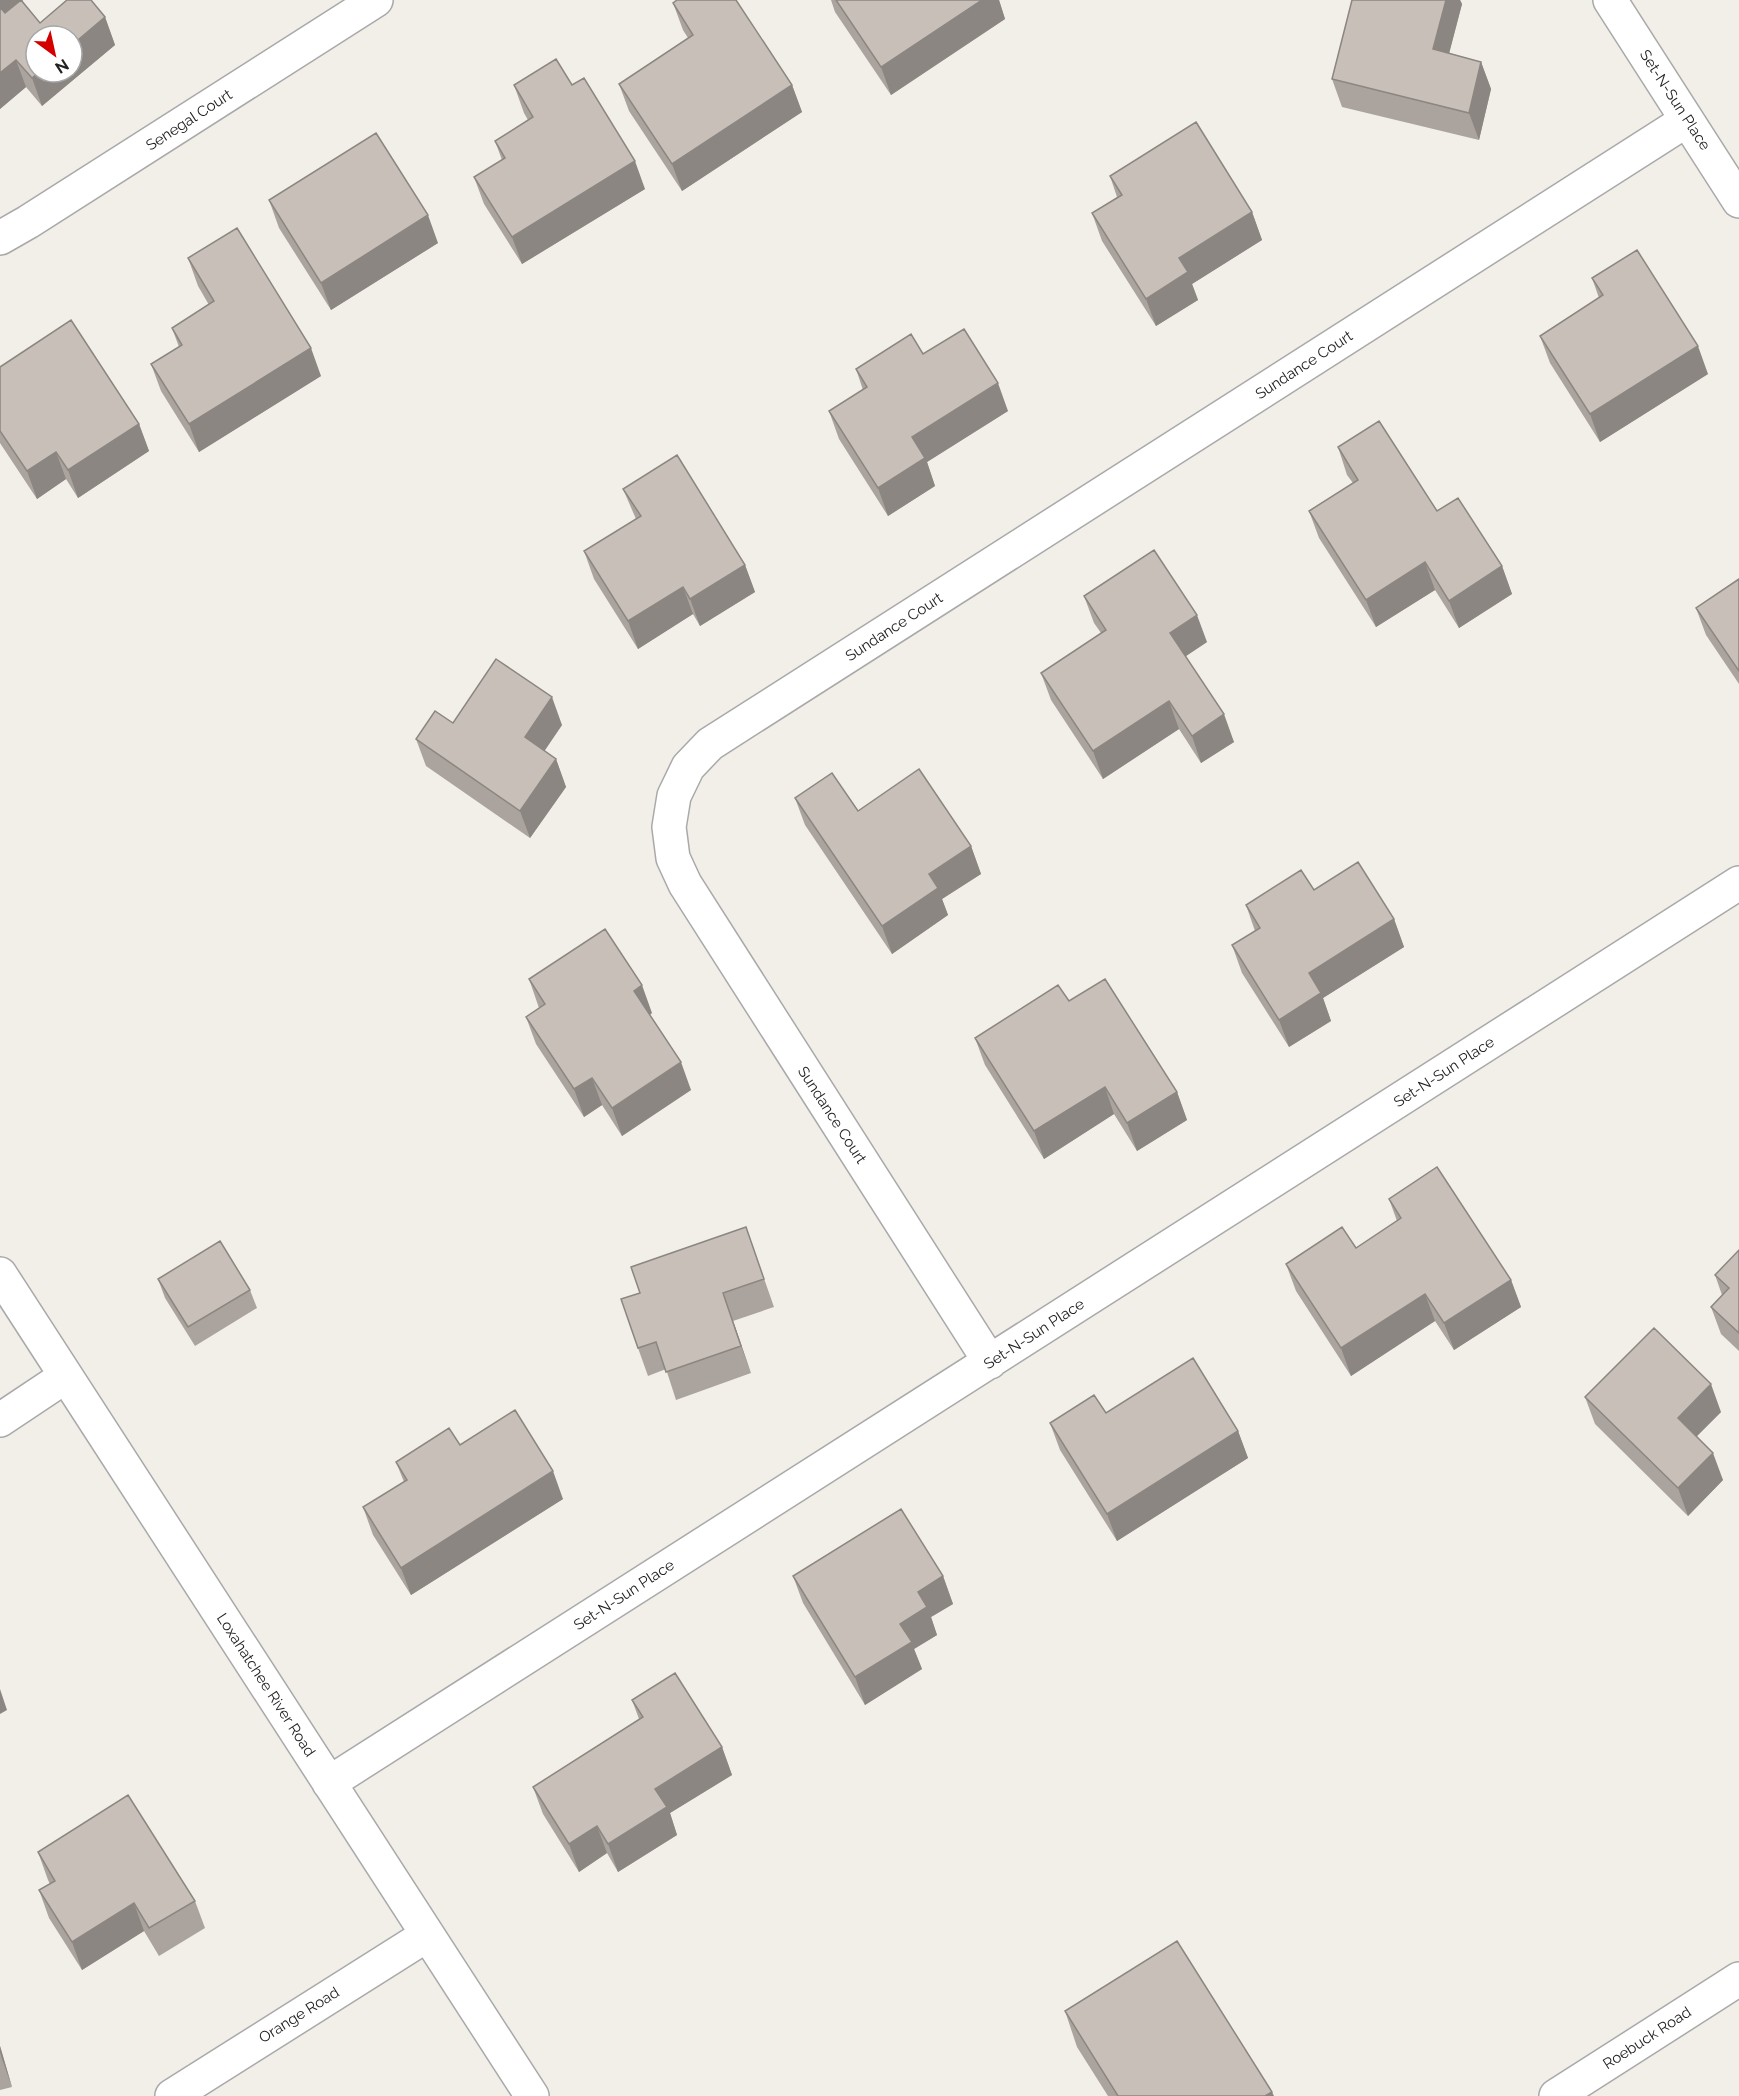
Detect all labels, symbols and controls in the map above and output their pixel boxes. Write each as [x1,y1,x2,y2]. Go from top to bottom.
north arrow [24,24,84,84]
street label: Set-N-Sun Place [1636,46,1714,154]
text: N [52,55,72,77]
street label: Senegal Court [143,86,235,154]
street label: Sundance Court [1252,327,1356,403]
street label: Sundance Court [842,589,946,665]
street label: Set-N-Sun Place [1390,1033,1498,1111]
street label: Sundance Court [794,1063,870,1167]
street label: Set-N-Sun Place [980,1295,1088,1373]
street label: Set-N-Sun Place [570,1556,678,1634]
street label: Loxahatchee River Road [213,1610,319,1760]
street label: Orange Road [256,1983,342,2047]
street label: Roebuck Road [1600,2003,1694,2073]

